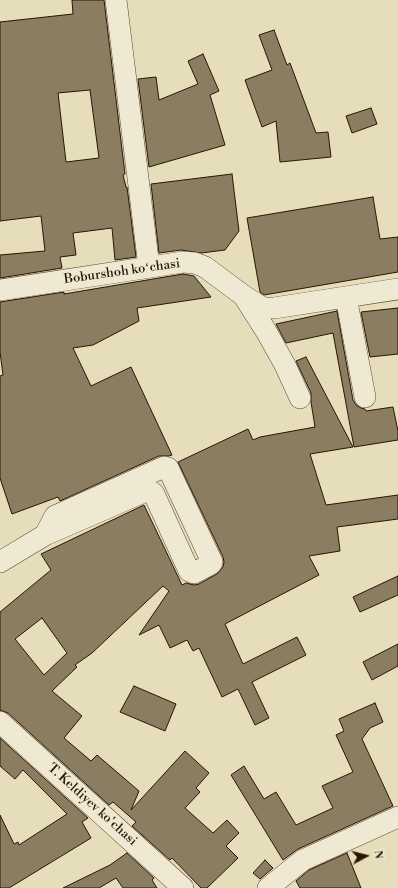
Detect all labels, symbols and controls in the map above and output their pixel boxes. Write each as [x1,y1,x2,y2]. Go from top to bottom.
street label: Boburshoh koʻchasi [63,256,181,288]
street label: T. Keldiyev ko'chasi [44,761,140,849]
north arrow [346,836,386,876]
text: N [370,849,385,860]

